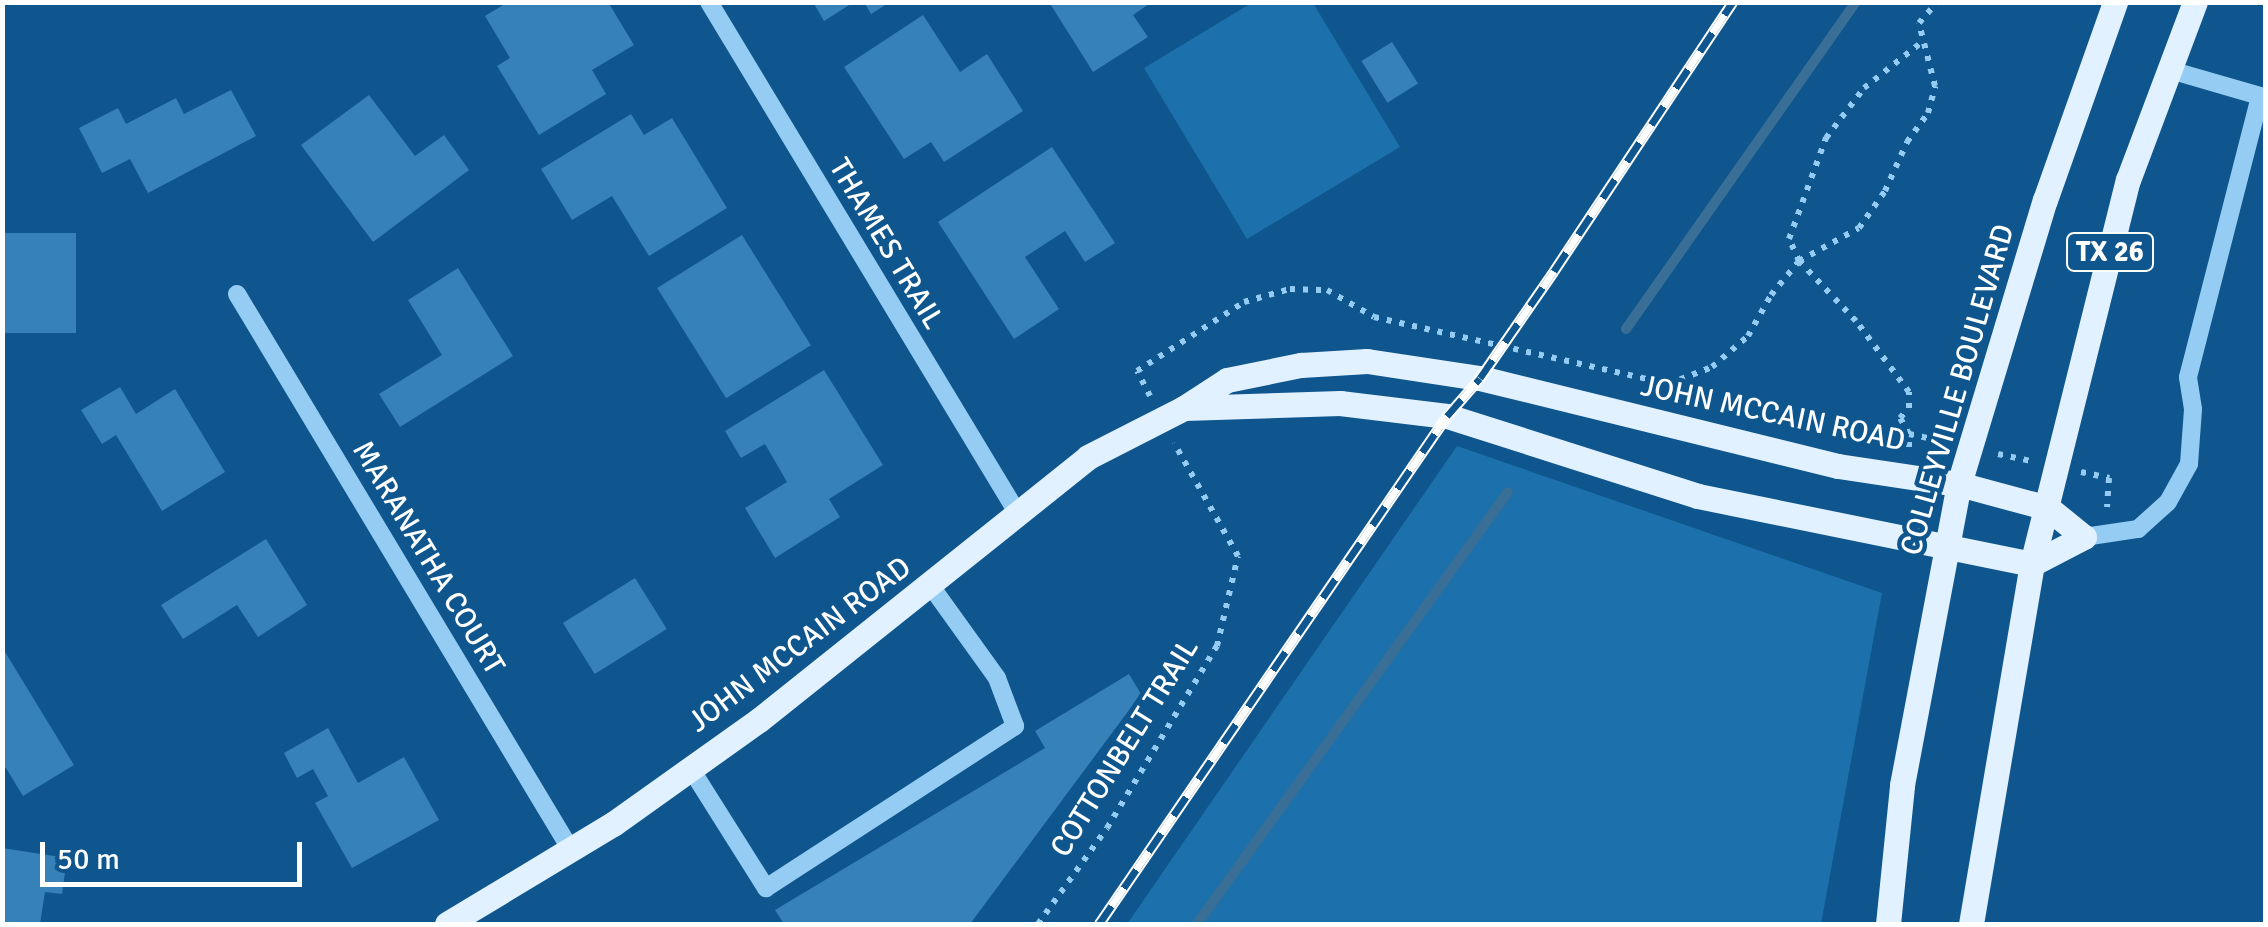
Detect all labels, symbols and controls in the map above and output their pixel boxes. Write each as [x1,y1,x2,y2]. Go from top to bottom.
street label: THAMES TRAIL [821,152,951,336]
street label: COLLEYVILLE BOULEVARD [1894,220,2022,560]
road number: TX 26 [2065,229,2155,275]
street label: JOHN MCCAIN ROAD [1638,368,1908,460]
street label: MARANATHA COURT [344,435,512,681]
street label: JOHN MCCAIN ROAD [682,550,918,740]
street label: COTTONBELT TRAIL [1043,632,1207,864]
scale bar [45,822,308,884]
text: 50 m [57,841,120,878]

